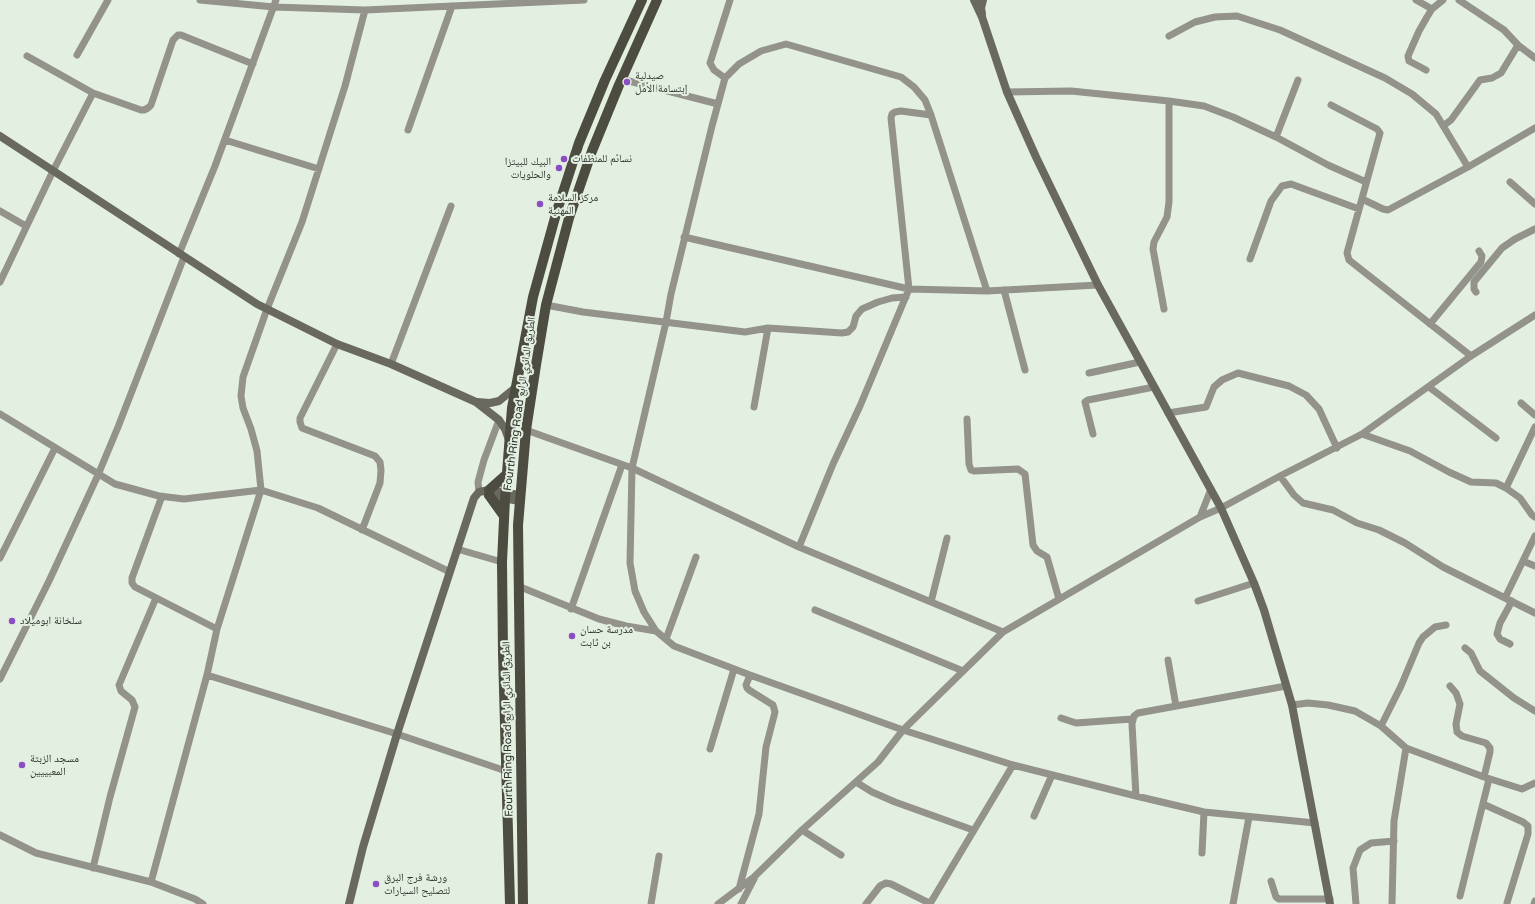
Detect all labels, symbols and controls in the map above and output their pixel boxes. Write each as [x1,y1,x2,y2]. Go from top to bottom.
place label: صيدلية إبتسامة الأمل [635,69,687,95]
marker: صيدلية إبتسامة الأمل [622,77,632,87]
place label: نسائم للمنظفات [572,152,632,166]
marker: نسائم للمنظفات [559,154,569,164]
place label: البيك للبيتزا والحلويات [505,155,551,181]
marker: البيك للبيتزا والحلويات [554,163,564,173]
place label: مركز السلامة المهنية [548,191,598,217]
marker: مركز السلامة المهنية [535,199,545,209]
street label: Fourth Ring Road الطريق الدائري الرابع [501,316,539,492]
place label: سلخانة ابوميلاد [20,614,82,628]
marker: سلخانة ابوميلاد [7,616,17,626]
place label: مدرسة حسان بن ثابت [580,623,633,649]
marker: مدرسة حسان بن ثابت [567,631,577,641]
street label: Fourth Ring Road الطريق الدائري الرابع [500,641,516,817]
place label: مسجد الزبتة المعبييين [30,752,79,778]
marker: مسجد الزبتة المعبييين [17,760,27,770]
place label: ورشة فرج البرق لتصليح السيارات [384,871,450,897]
marker: ورشة فرج البرق لتصليح السيارات [371,879,381,889]

